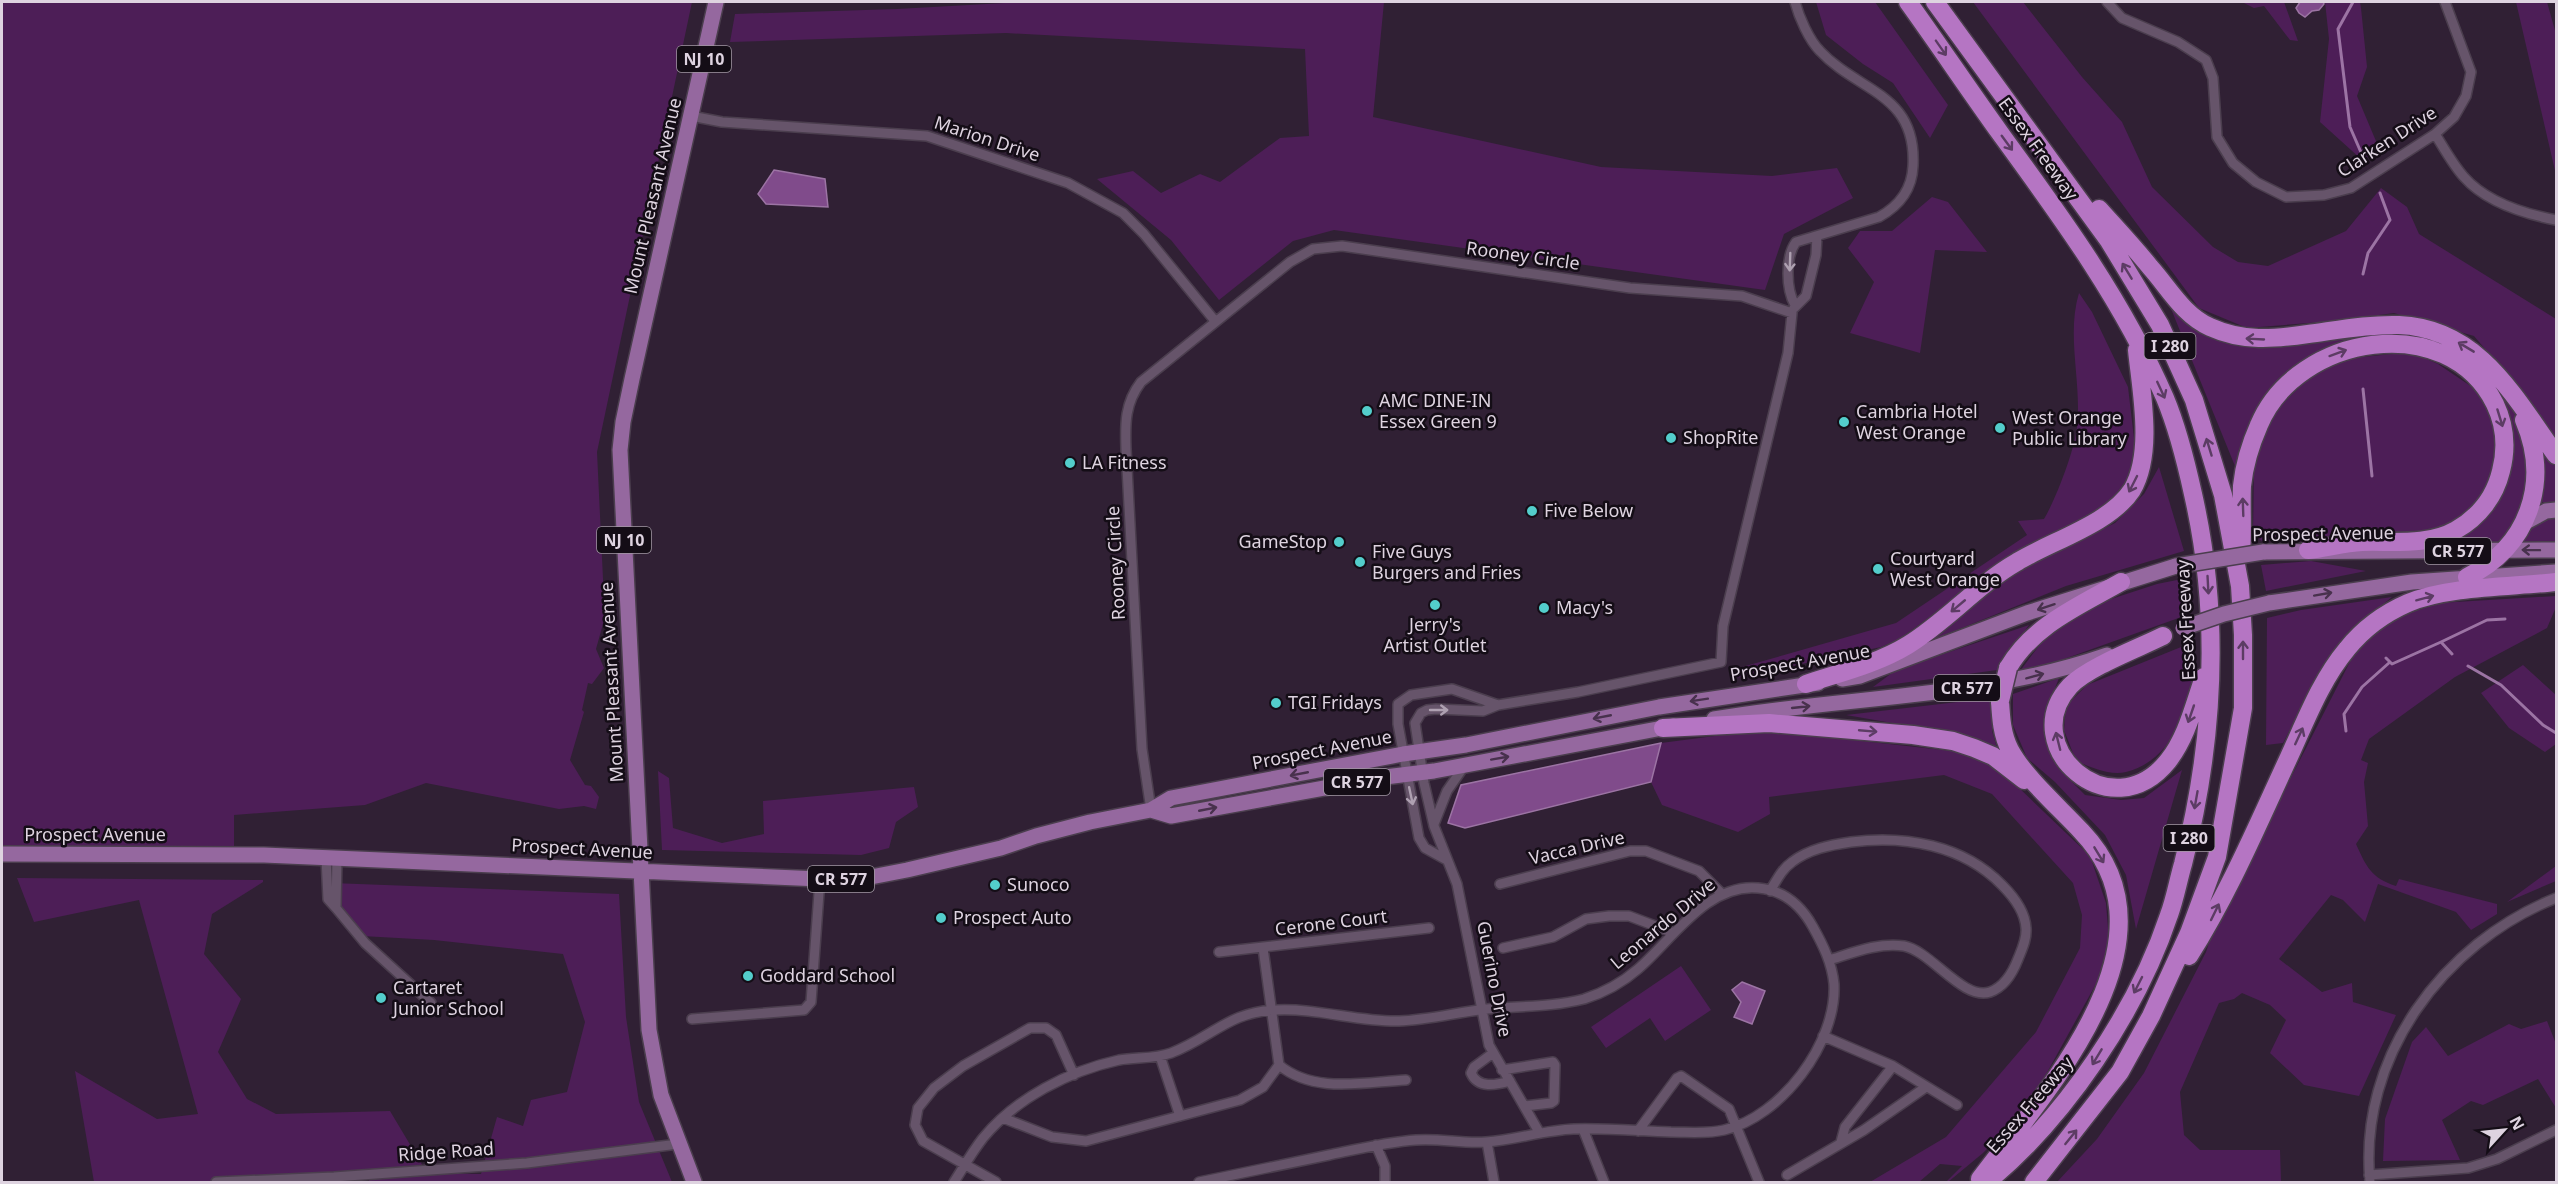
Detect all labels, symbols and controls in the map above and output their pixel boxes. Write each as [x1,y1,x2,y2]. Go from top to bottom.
one-way arrow [1935,40,1947,56]
road number: NJ 10 [677,46,731,72]
street label: Essex Freeway [1994,92,2085,205]
street label: Mount Pleasant Avenue [618,95,686,296]
street label: Clarken Drive [2332,100,2441,182]
street label: Marion Drive [931,110,1043,166]
one-way arrow [2001,134,2013,150]
street label: Rooney Circle [1465,235,1581,275]
one-way arrow [1784,252,1796,272]
one-way arrow [2121,263,2133,280]
road number: I 280 [2144,333,2196,359]
one-way arrow [2245,333,2265,344]
one-way arrow [2458,340,2475,352]
one-way arrow [2329,347,2347,358]
one-way arrow [2155,380,2167,398]
place label: AMC DINE-IN Essex Green 9 [1379,388,1497,433]
place label: Cambria Hotel West Orange [1856,399,1978,444]
marker: AMC DINE-IN Essex Green 9 [1360,404,1374,418]
place label: West Orange Public Library [2012,405,2127,450]
one-way arrow [2495,408,2506,427]
marker: Cambria Hotel West Orange [1837,415,1851,429]
marker: West Orange Public Library [1993,421,2007,435]
place label: ShopRite [1683,425,1758,449]
marker: ShopRite [1664,431,1678,445]
one-way arrow [2203,438,2214,457]
place label: LA Fitness [1082,450,1167,474]
marker: LA Fitness [1063,456,1077,470]
one-way arrow [2127,475,2138,493]
one-way arrow [2237,497,2249,517]
place label: Five Below [1544,498,1633,522]
marker: Five Below [1525,504,1539,518]
street label: Rooney Circle [1100,505,1130,621]
street label: Prospect Avenue [2252,520,2394,546]
road number: NJ 10 [597,527,651,553]
place label: GameStop [1238,529,1327,553]
marker: GameStop [1332,535,1346,549]
road number: CR 577 [2425,538,2491,564]
place label: Five Guys Burgers and Fries [1372,539,1521,584]
one-way arrow [2521,544,2541,556]
place label: Courtyard West Orange [1890,546,2000,591]
marker: Five Guys Burgers and Fries [1353,555,1367,569]
street label: Essex Freeway [2170,558,2200,681]
marker: Courtyard West Orange [1871,562,1885,576]
one-way arrow [2203,574,2214,594]
street label: Mount Pleasant Avenue [594,581,628,783]
one-way arrow [2313,588,2333,599]
one-way arrow [2415,592,2434,603]
place label: Macy's [1556,595,1613,619]
marker: Jerry's Artist Outlet [1428,598,1442,612]
one-way arrow [1950,600,1966,613]
marker: Macy's [1537,601,1551,615]
one-way arrow [2037,603,2055,614]
place label: Jerry's Artist Outlet [1384,612,1487,657]
street label: Prospect Avenue [1728,638,1872,686]
one-way arrow [2237,640,2249,660]
one-way arrow [2026,670,2045,682]
road number: CR 577 [1934,675,2000,701]
place label: TGI Fridays [1288,690,1382,714]
one-way arrow [1690,695,1710,706]
marker: TGI Fridays [1269,696,1283,710]
one-way arrow [1790,701,1810,712]
one-way arrow [1428,704,1448,716]
one-way arrow [2185,704,2196,723]
one-way arrow [1592,712,1612,723]
street label: Prospect Avenue [1250,724,1394,774]
one-way arrow [1858,726,1877,737]
one-way arrow [2293,728,2305,746]
one-way arrow [2051,732,2063,751]
one-way arrow [1490,753,1510,764]
one-way arrow [1290,769,1310,780]
road number: CR 577 [1324,769,1390,795]
one-way arrow [1406,786,1417,805]
one-way arrow [2191,790,2202,810]
one-way arrow [1198,804,1217,815]
street label: Prospect Avenue [24,822,166,846]
street label: Vacca Drive [1527,824,1627,870]
road number: I 280 [2164,825,2214,851]
street label: Prospect Avenue [511,832,653,864]
one-way arrow [2094,846,2105,864]
road number: CR 577 [808,866,874,892]
place label: Sunoco [1007,872,1070,896]
street label: Leonardo Drive [1605,872,1720,974]
marker: Sunoco [988,878,1002,892]
street label: Cerone Court [1273,903,1389,941]
one-way arrow [2210,904,2222,922]
place label: Prospect Auto [953,905,1072,929]
marker: Prospect Auto [934,911,948,925]
street label: Guerino Drive [1472,919,1518,1039]
place label: Goddard School [760,963,895,987]
marker: Goddard School [741,969,755,983]
place label: Cartaret Junior School [391,975,504,1020]
one-way arrow [2132,976,2143,994]
marker: Cartaret Junior School [374,991,388,1005]
one-way arrow [2090,1048,2102,1065]
street label: Essex Freeway [1980,1050,2079,1158]
north arrow [2474,1100,2534,1160]
text: N [2505,1112,2530,1134]
one-way arrow [2064,1130,2078,1145]
street label: Ridge Road [397,1136,495,1166]

